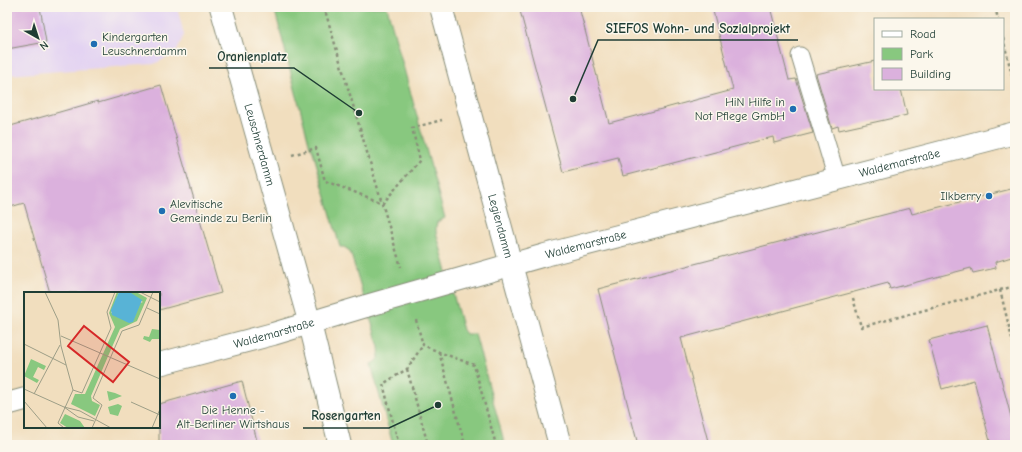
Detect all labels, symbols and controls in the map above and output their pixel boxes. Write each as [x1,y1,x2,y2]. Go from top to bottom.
callout: SIEFOS Wohn- und Sozialprojekt [598,15,798,40]
north arrow [18,18,58,58]
legend [874,18,1004,90]
text: SIEFOS Wohn- und Sozialprojekt [606,21,791,36]
text: Road [910,27,936,41]
place label: Kindergarten Leuschnerdamm [102,30,187,58]
text: N [37,38,51,53]
marker: Kindergarten Leuschnerdamm [89,39,99,49]
callout: Oranienplatz [209,43,294,68]
text: Park [910,47,933,61]
text: Oranienplatz [217,49,287,64]
text: Building [910,67,951,81]
place label: HiN Hilfe in Not Pflege GmbH [695,95,785,123]
street label: Leuschnerdamm [241,102,278,187]
marker: HiN Hilfe in Not Pflege GmbH [788,104,798,114]
street label: Waldemarstraße [857,146,942,180]
place label: Ilkberry [941,189,982,203]
marker: Ilkberry [984,191,994,201]
street label: Legiendamm [485,192,516,260]
place label: Alevitische Gemeinde zu Berlin [170,197,272,225]
marker: Alevitische Gemeinde zu Berlin [157,206,167,216]
street label: Waldemarstraße [544,227,628,262]
inset map [24,292,160,428]
street label: Waldemarstraße [232,315,316,351]
marker: Die Henne - Alt-Berliner Wirtshaus [228,391,238,401]
place label: Die Henne - Alt-Berliner Wirtshaus [177,403,289,431]
callout: Rosengarten [303,403,389,428]
text: Rosengarten [311,408,381,423]

